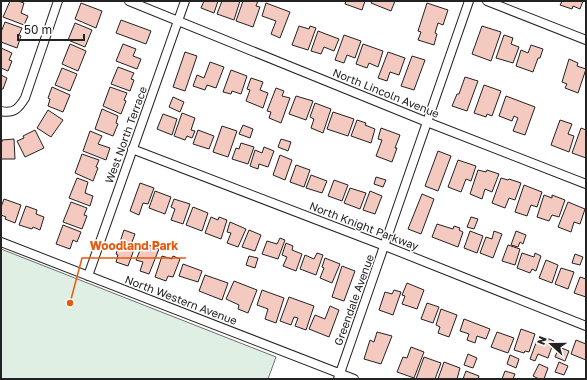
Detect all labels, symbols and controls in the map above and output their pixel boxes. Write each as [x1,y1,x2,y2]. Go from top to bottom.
scale bar [18,16,84,42]
text: 50 m [24,22,52,37]
street label: North Lincoln Avenue [331,65,441,120]
street label: West North Terrace [102,85,149,185]
street label: North Knight Parkway [308,199,421,252]
callout: Woodland Park [82,234,186,258]
text: Woodland Park [90,238,178,253]
street label: Greendale Avenue [331,253,376,347]
street label: North Western Avenue [123,272,239,327]
north arrow [531,324,571,364]
text: N [534,334,549,346]

